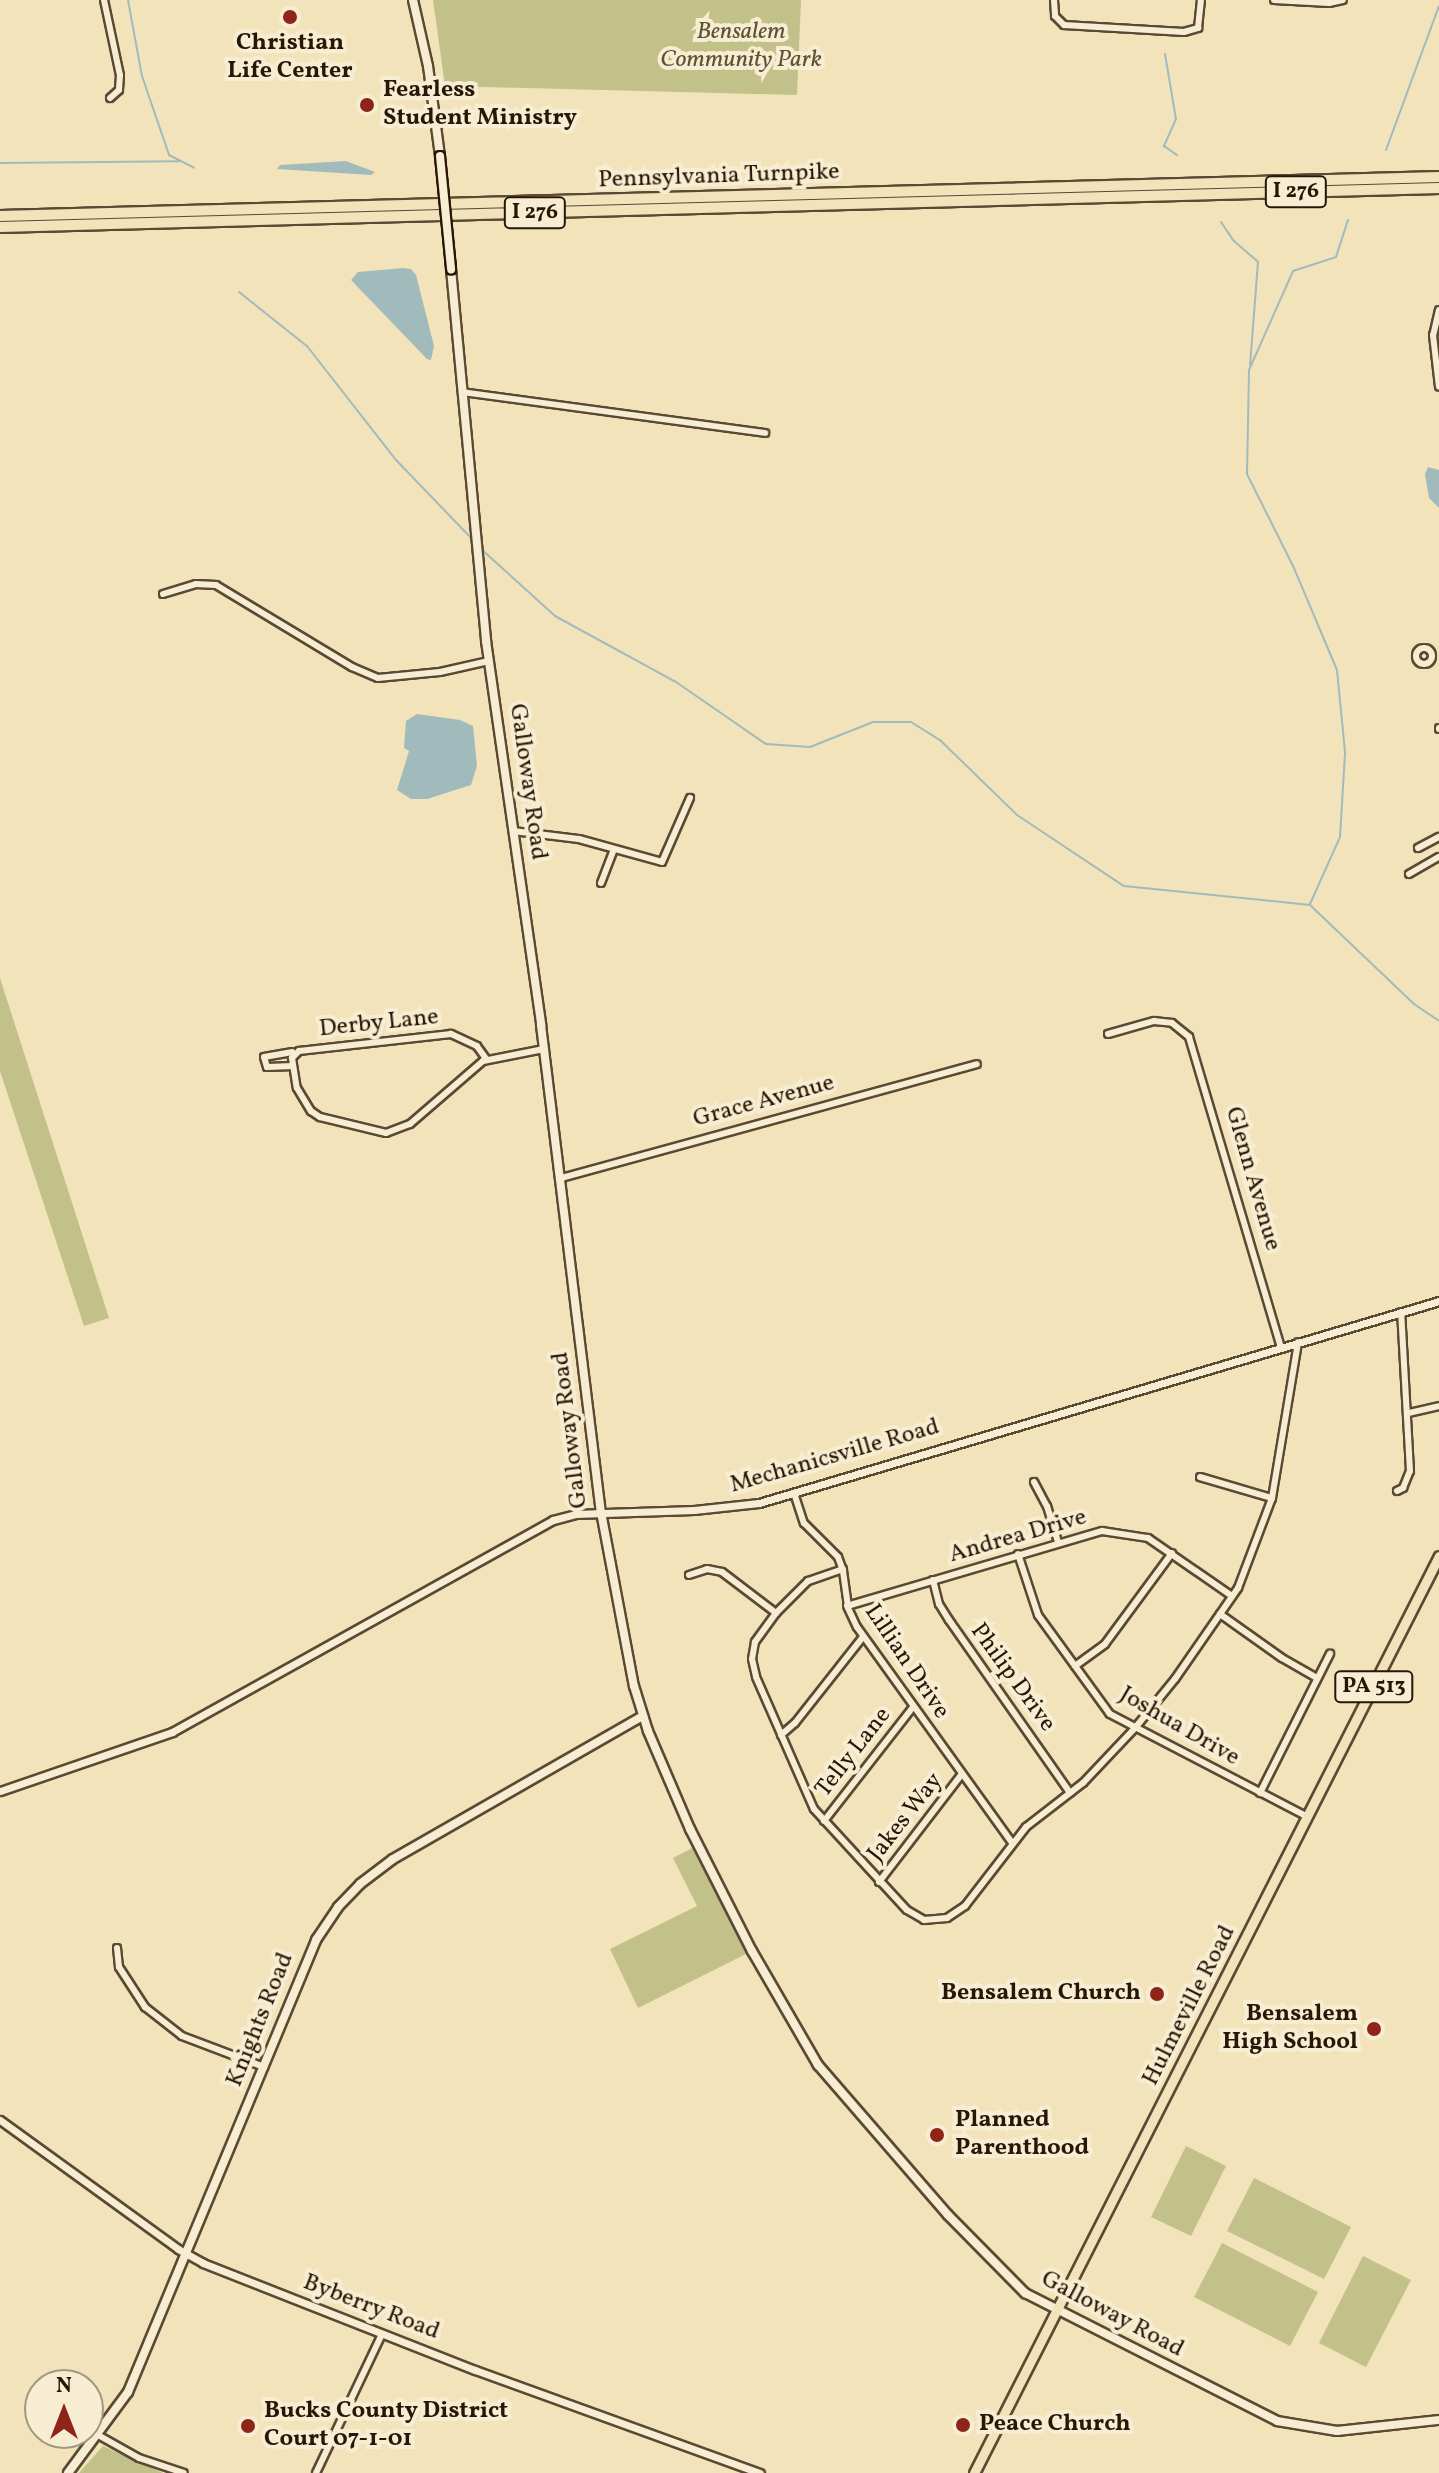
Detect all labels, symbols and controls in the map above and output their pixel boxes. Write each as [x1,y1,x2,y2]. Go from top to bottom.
marker: Christian Life Center [281,8,299,26]
park label: Bensalem Community Park [660,19,822,75]
place label: Christian Life Center [227,30,353,86]
place label: Fearless Student Ministry [383,77,577,133]
marker: Fearless Student Ministry [358,96,376,114]
street label: Pennsylvania Turnpike [597,158,841,196]
road number: I 276 [1264,174,1328,210]
road number: I 276 [503,195,567,231]
street label: Galloway Road [502,702,552,862]
street label: Derby Lane [317,1003,441,1045]
street label: Grace Avenue [690,1069,838,1135]
street label: Glenn Avenue [1218,1104,1286,1254]
street label: Galloway Road [547,1350,595,1510]
street label: Mechanicsville Road [727,1413,943,1501]
street label: Andrea Drive [946,1504,1090,1570]
street label: Lillian Drive [857,1599,955,1725]
street label: Philip Drive [963,1618,1061,1738]
road number: PA 513 [1334,1669,1414,1705]
street label: Joshua Drive [1114,1681,1244,1773]
street label: Telly Lane [810,1702,898,1804]
street label: Jakes Way [862,1768,950,1868]
street label: Hulmeville Road [1137,1921,1243,2091]
street label: Knights Road [221,1949,301,2091]
place label: Bensalem Church [941,1980,1141,2008]
marker: Bensalem Church [1148,1985,1166,2003]
place label: Bensalem High School [1222,2001,1358,2057]
marker: Bensalem High School [1365,2020,1383,2038]
place label: Planned Parenthood [955,2107,1089,2163]
marker: Planned Parenthood [926,2124,948,2146]
street label: Galloway Road [1035,2265,1189,2365]
street label: Byberry Road [298,2269,444,2347]
north arrow [24,2369,104,2449]
text: N [56,2371,72,2402]
place label: Bucks County District Court 07-1-01 [264,2398,508,2454]
place label: Peace Church [979,2411,1131,2439]
marker: Peace Church [954,2416,972,2434]
marker: Bucks County District Court 07-1-01 [239,2417,257,2435]

